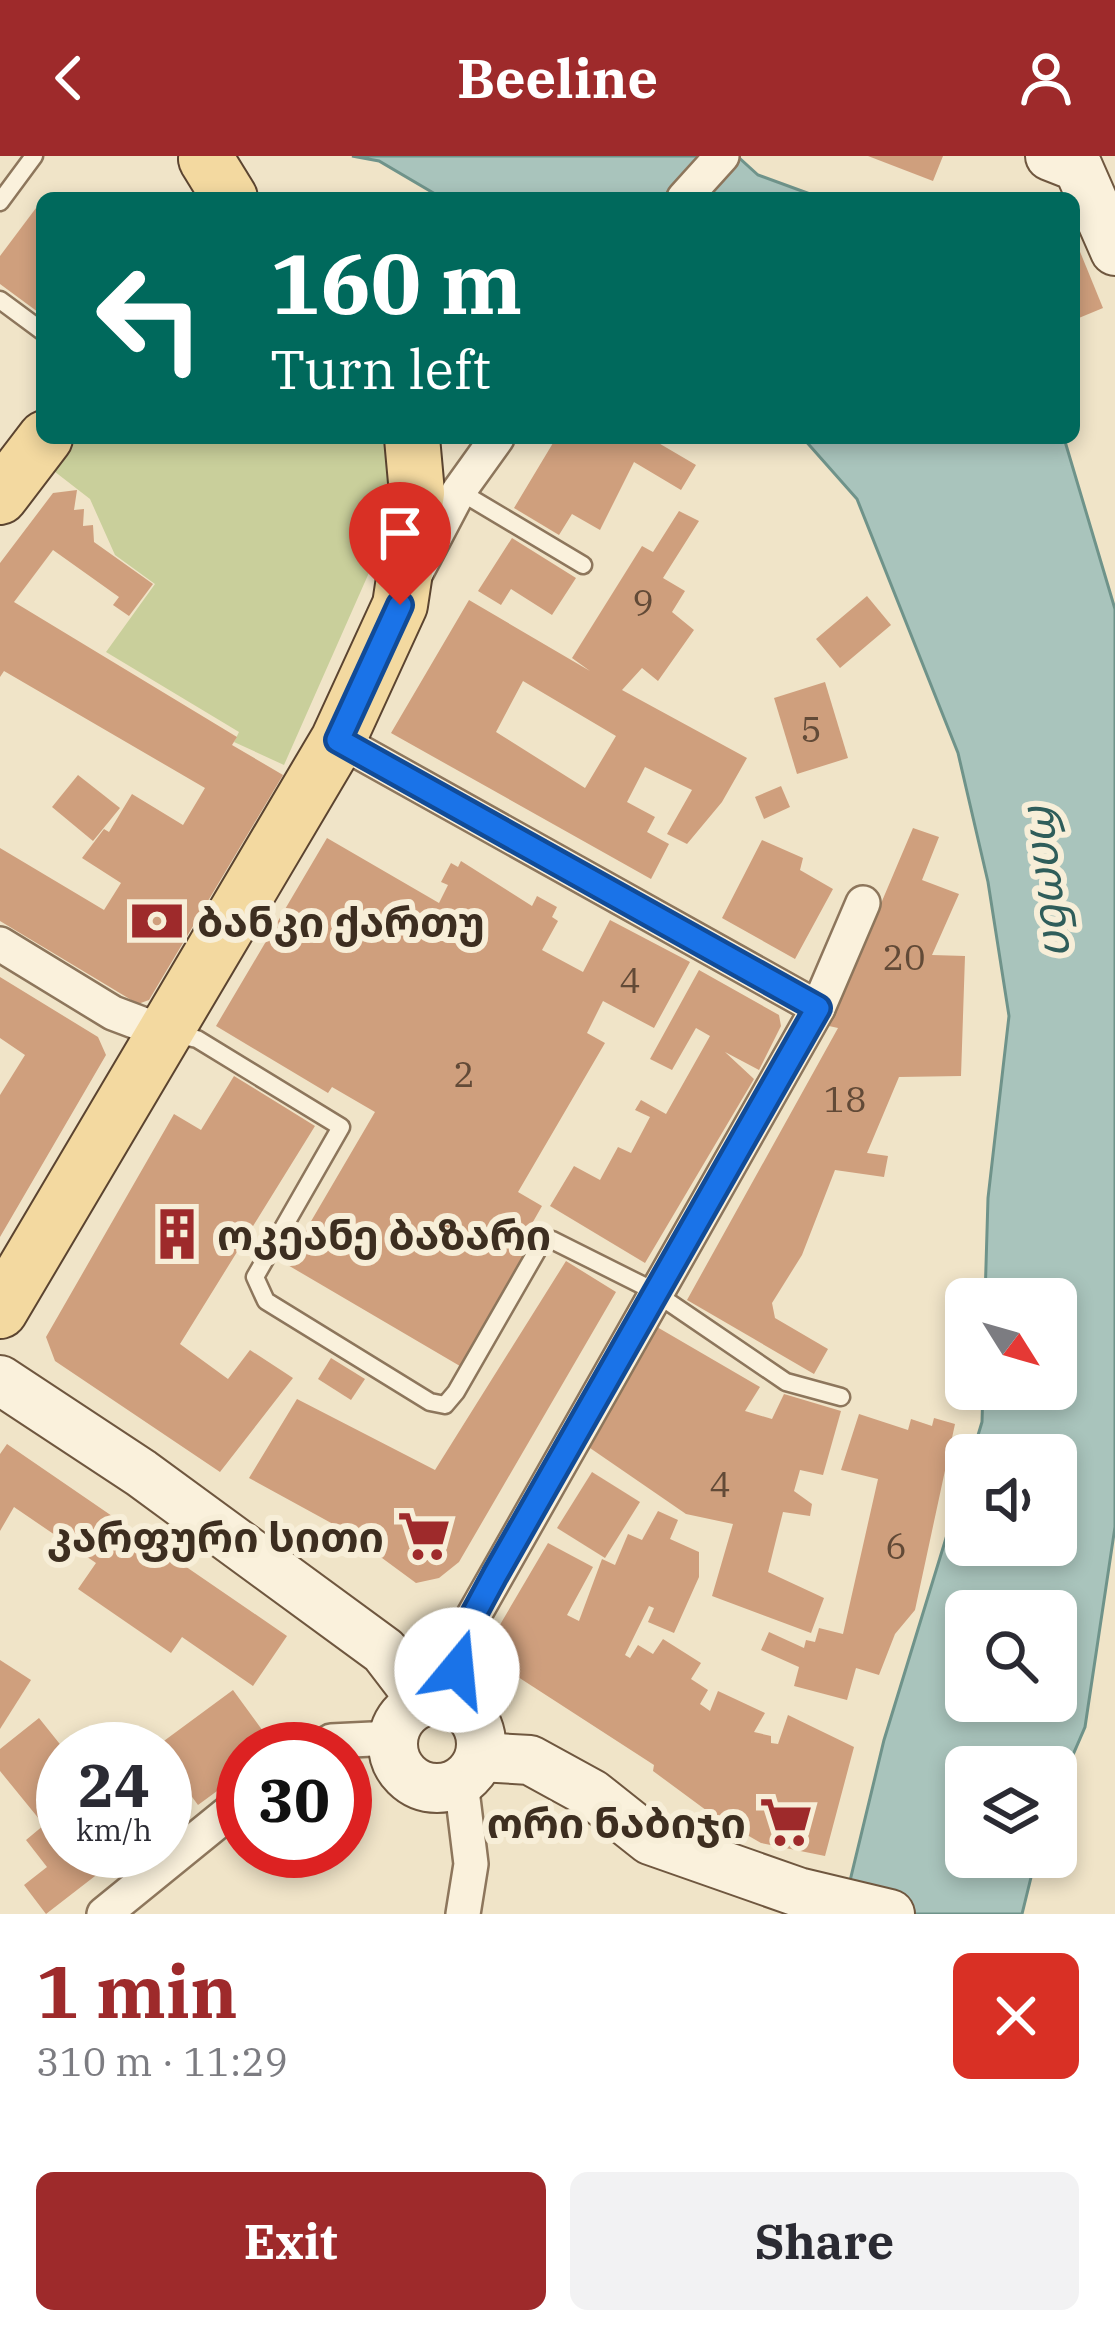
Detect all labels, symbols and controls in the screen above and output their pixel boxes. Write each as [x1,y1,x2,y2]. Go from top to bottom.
text: Beeline [457,43,658,113]
icon: back [36,45,102,111]
icon: person [1013,45,1079,111]
text: 160 m [270,228,522,337]
icon: left [72,240,228,396]
text: Turn left [270,334,491,404]
pin [349,482,451,605]
icon: arrive [367,500,433,566]
house number: 9 [632,578,654,625]
house number: 5 [800,705,822,752]
water label: რიონი [1015,797,1091,957]
bank icon: ბანკი ქართუ [128,892,186,950]
place label: ბანკი ქართუ [197,894,485,949]
house number: 20 [882,933,926,980]
house number: 4 [619,956,641,1003]
house number: 2 [453,1050,475,1097]
house number: 18 [823,1075,867,1122]
building icon: ოკეანე ბაზარი [148,1205,206,1263]
place label: ოკეანე ბაზარი [217,1207,551,1262]
north arrow [945,1278,1077,1410]
map controls [945,1278,1077,1878]
button: sound [945,1434,1077,1566]
house number: 4 [709,1460,731,1507]
supermarket icon: კარფური სითი [395,1507,453,1565]
place label: კარფური სითი [47,1509,384,1564]
house number: 6 [885,1522,907,1569]
button: search [945,1590,1077,1722]
position arrow [394,1607,520,1733]
speed limit sign: 30 [216,1722,372,1878]
text: 24 [78,1745,150,1824]
button: layers [945,1746,1077,1878]
supermarket icon: ორი ნაბიჯი [757,1793,815,1851]
place label: ორი ნაბიჯი [487,1795,746,1850]
text: km/h [76,1810,152,1849]
text: 1 min [36,1944,238,2038]
button: close [953,1953,1079,2079]
text: 310 m · 11:29 [36,2036,288,2087]
button: Exit [36,2172,546,2310]
button: Share [570,2172,1079,2310]

